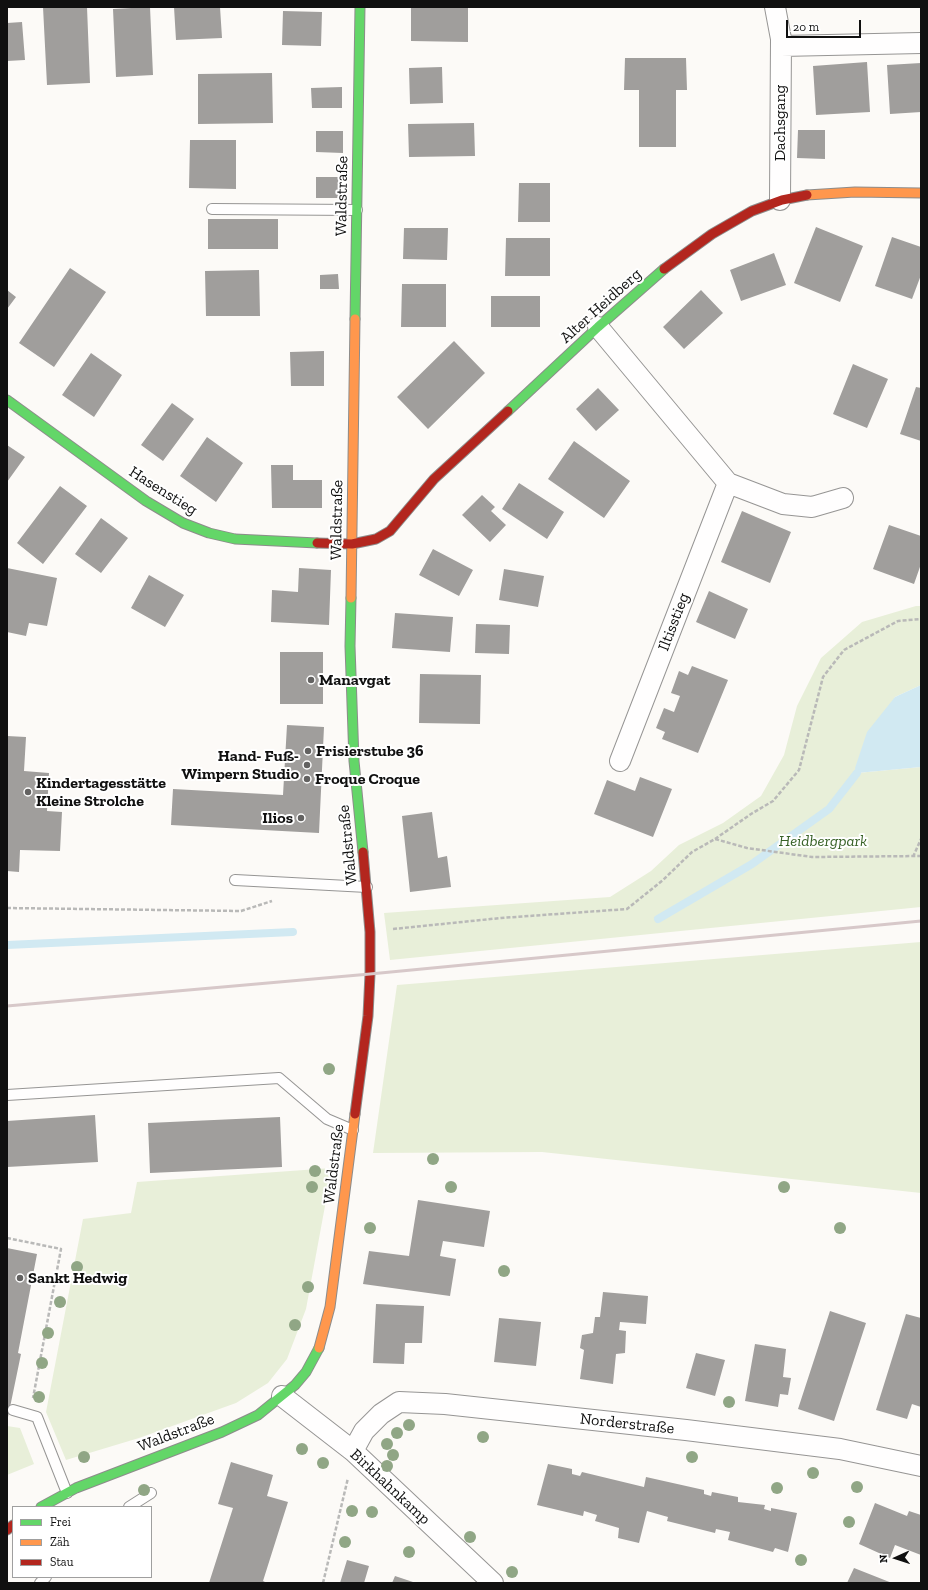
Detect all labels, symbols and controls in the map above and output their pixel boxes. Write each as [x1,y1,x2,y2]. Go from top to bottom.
scale bar [788,12,863,38]
text: 20 m [793,20,819,34]
street label: Dachsgang [770,85,790,161]
street label: Waldstraße [332,156,352,236]
street label: Alter Heidberg [556,265,646,347]
street label: Hasenstieg [125,462,201,520]
street label: Waldstraße [327,480,347,560]
street label: Iltisstieg [654,590,694,654]
place label: Manavgat [319,670,390,690]
marker: Manavgat [306,675,316,685]
place label: Frisierstube 36 [316,741,424,761]
place label: Hand- Fuß- Wimpern Studio [181,746,299,784]
marker: Frisierstube 36 [303,746,313,756]
marker: Hand- Fuß- Wimpern Studio [302,760,312,770]
place label: Froque Croque [315,769,420,789]
place label: Kindertagesstätte Kleine Strolche [36,773,166,811]
marker: Froque Croque [302,774,312,784]
marker: Kindertagesstätte Kleine Strolche [23,787,33,797]
street label: Waldstraße [334,804,362,886]
place label: Ilios [262,808,293,828]
marker: Ilios [296,813,306,823]
park label: Heidbergpark [779,831,867,851]
street label: Waldstraße [320,1123,348,1205]
place label: Sankt Hedwig [28,1268,127,1288]
marker: Sankt Hedwig [15,1273,25,1283]
street label: Waldstraße [135,1410,217,1456]
street label: Norderstraße [579,1410,675,1438]
street label: Birkhahnkamp [346,1445,434,1529]
legend [12,1506,152,1578]
text: Frei [50,1515,71,1529]
text: Zäh [50,1535,69,1549]
north arrow [876,1538,916,1578]
text: N [877,1554,890,1563]
text: Stau [50,1555,73,1569]

